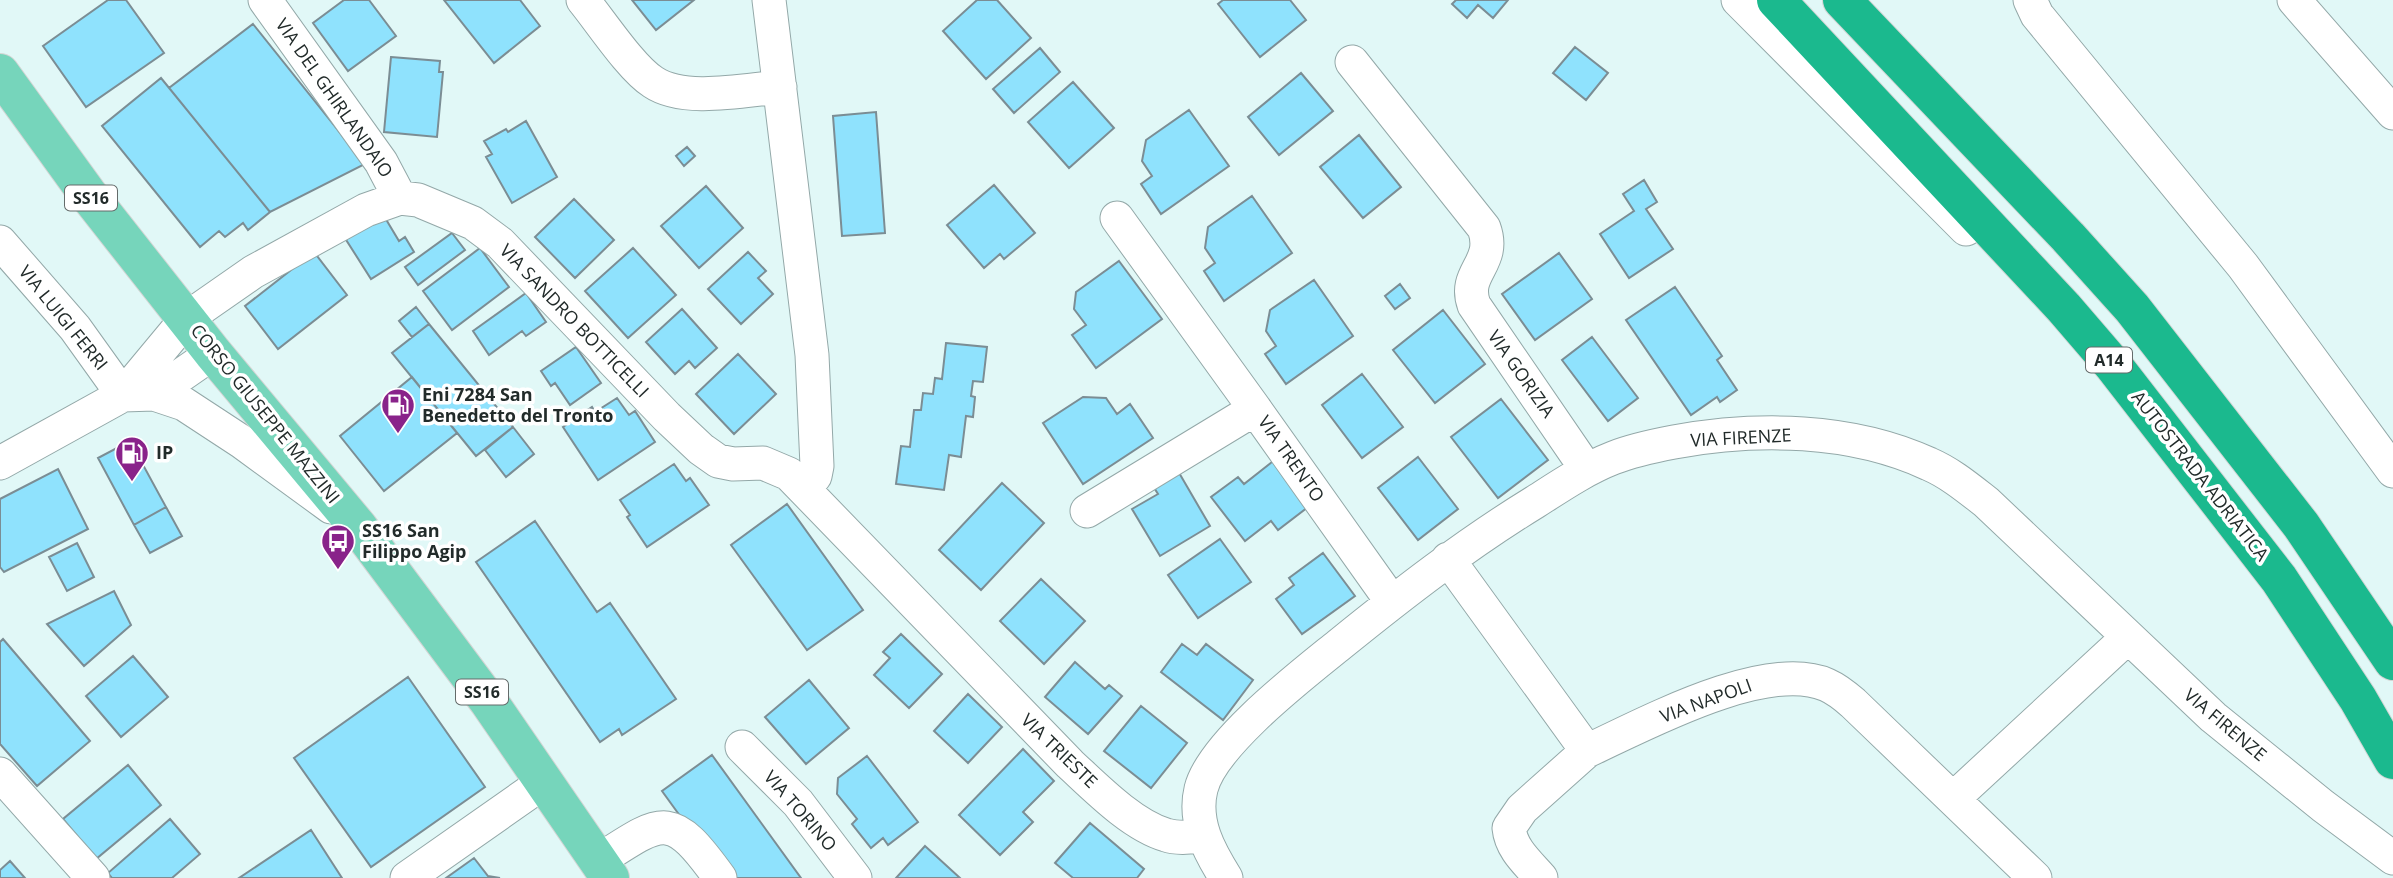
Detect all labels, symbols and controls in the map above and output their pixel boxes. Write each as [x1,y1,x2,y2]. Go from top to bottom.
street label: VIA DEL GHIRLANDAIO [271,13,399,182]
road number: SS16 [65,186,117,210]
street label: VIA SANDRO BOTTICELLI [495,238,655,402]
street label: VIA LUIGI FERRI [14,260,114,375]
street label: CORSO GIUSEPPE MAZZINI [186,319,346,508]
street label: VIA GORIZIA [1483,325,1561,422]
road number: A14 [2086,348,2132,372]
place label: Eni 7284 San Benedetto del Tronto [422,382,613,427]
street label: AUTOSTRADA ADRIATICA [2127,385,2275,566]
fuel station icon: Eni 7284 San Benedetto del Tronto [379,386,417,435]
street label: VIA TRENTO [1253,410,1330,506]
street label: VIA FIRENZE [1690,422,1792,452]
fuel station icon: IP [113,434,151,483]
place label: IP [156,440,173,464]
place label: SS16 San Filippo Agip [362,518,466,563]
bus stop icon: SS16 San Filippo Agip [319,522,357,571]
street label: VIA NAPOLI [1656,672,1755,728]
road number: SS16 [456,680,508,705]
street label: VIA FIRENZE [2179,683,2272,766]
street label: VIA TRIESTE [1016,708,1103,793]
street label: VIA TORINO [759,765,842,856]

